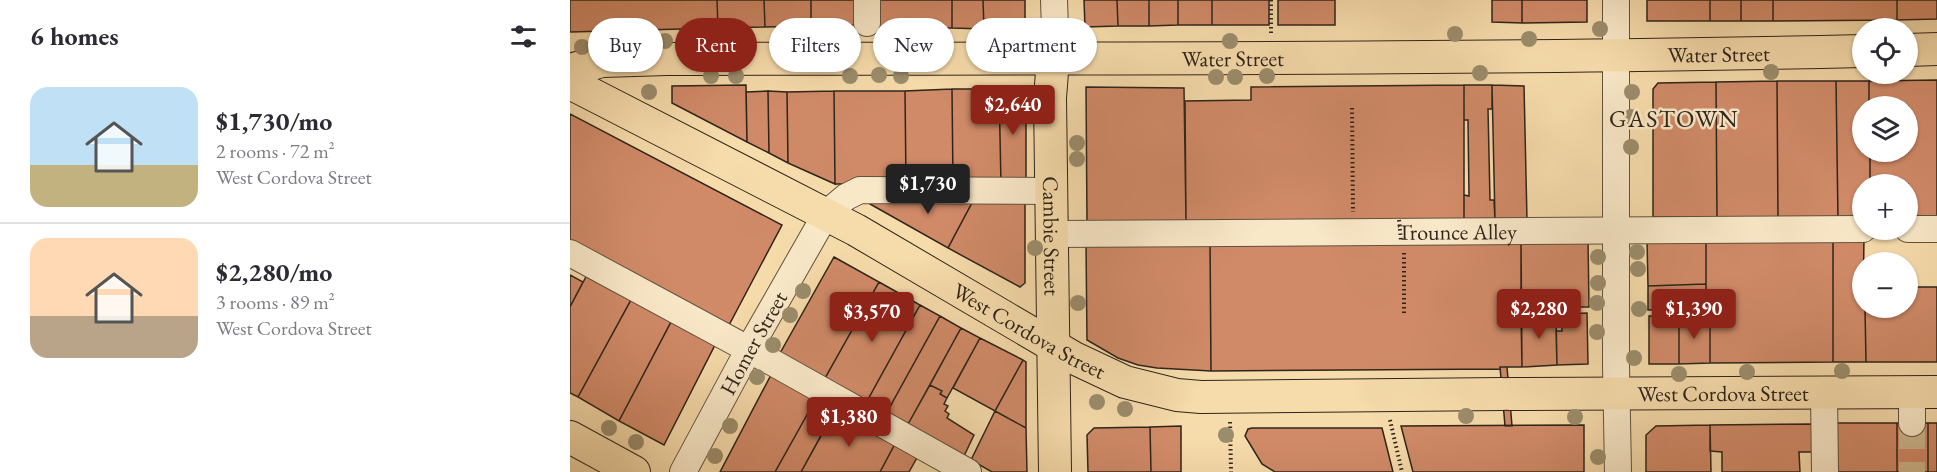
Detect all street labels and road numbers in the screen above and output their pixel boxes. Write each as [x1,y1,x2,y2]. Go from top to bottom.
street label: Water Street [1667,39,1770,70]
street label: Water Street [1182,44,1284,73]
street label: Cambie Street [1036,176,1067,296]
street label: Trounce Alley [1397,217,1517,247]
street label: West Cordova Street [947,276,1110,386]
street label: Homer Street [713,286,794,400]
street label: West Cordova Street [1637,379,1809,408]

